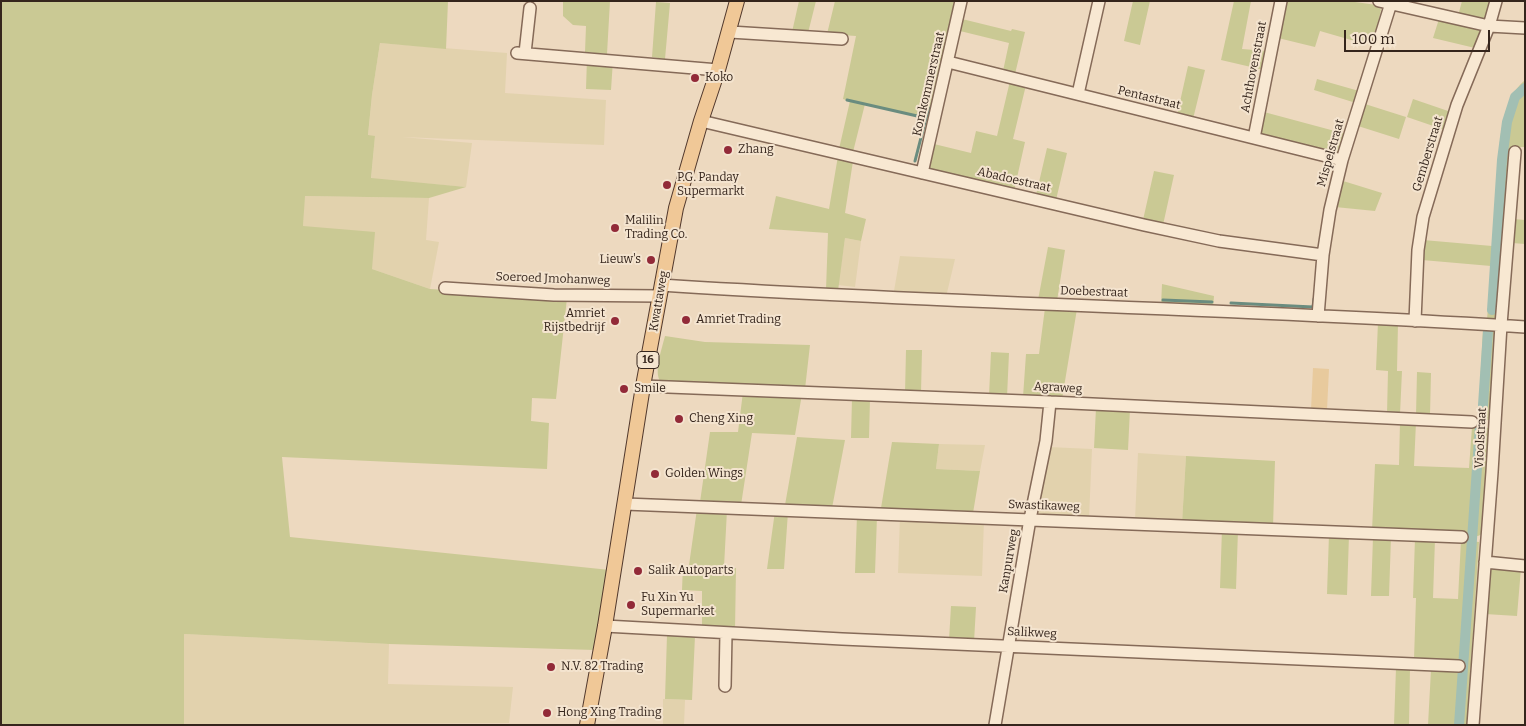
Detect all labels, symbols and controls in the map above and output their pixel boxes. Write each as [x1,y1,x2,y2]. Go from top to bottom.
street label: Achthovenstraat [1238,20,1270,114]
scale bar [1346,20,1492,52]
street label: Komkommerstraat [910,30,948,138]
text: 100 m [1352,30,1395,48]
place label: Koko [705,71,733,85]
marker: Koko [689,72,701,84]
street label: Pentastraat [1116,83,1182,113]
street label: Gemberstraat [1410,115,1446,193]
street label: Mispelstraat [1314,118,1348,188]
place label: Zhang [738,143,774,157]
marker: Zhang [722,144,734,156]
street label: Abadoestraat [976,165,1052,195]
place label: P.G. Panday Supermarkt [677,171,744,199]
marker: P.G. Panday Supermarkt [661,179,673,191]
place label: Malilin Trading Co. [625,214,687,242]
marker: Malilin Trading Co. [609,222,621,234]
place label: Lieuw's [600,253,641,267]
marker: Lieuw's [645,254,657,266]
street label: Kwattaweg [647,269,671,333]
street label: Soeroed Jmohanweg [495,270,611,288]
street label: Doebestraat [1060,284,1128,300]
place label: Amriet Rijstbedrijf [544,307,605,335]
place label: Amriet Trading [696,313,781,327]
marker: Amriet Trading [680,314,692,326]
marker: Amriet Rijstbedrijf [609,315,621,327]
road number: 16 [637,352,659,368]
street label: Agraweg [1033,380,1083,396]
place label: Smile [634,382,666,396]
marker: Smile [618,383,630,395]
street label: Vioolstraat [1472,407,1490,469]
place label: Cheng Xing [689,412,753,426]
marker: Cheng Xing [673,413,685,425]
place label: Golden Wings [665,467,743,481]
marker: Golden Wings [649,468,661,480]
street label: Swastikaweg [1008,498,1080,514]
street label: Kanpurweg [996,528,1022,594]
place label: Salik Autoparts [648,564,733,578]
marker: Salik Autoparts [632,565,644,577]
place label: Fu Xin Yu Supermarket [641,591,715,619]
marker: Fu Xin Yu Supermarket [625,599,637,611]
street label: Salikweg [1007,625,1057,641]
place label: N.V. 82 Trading [561,660,644,674]
marker: N.V. 82 Trading [545,661,557,673]
place label: Hong Xing Trading [557,706,662,720]
marker: Hong Xing Trading [541,707,553,719]

